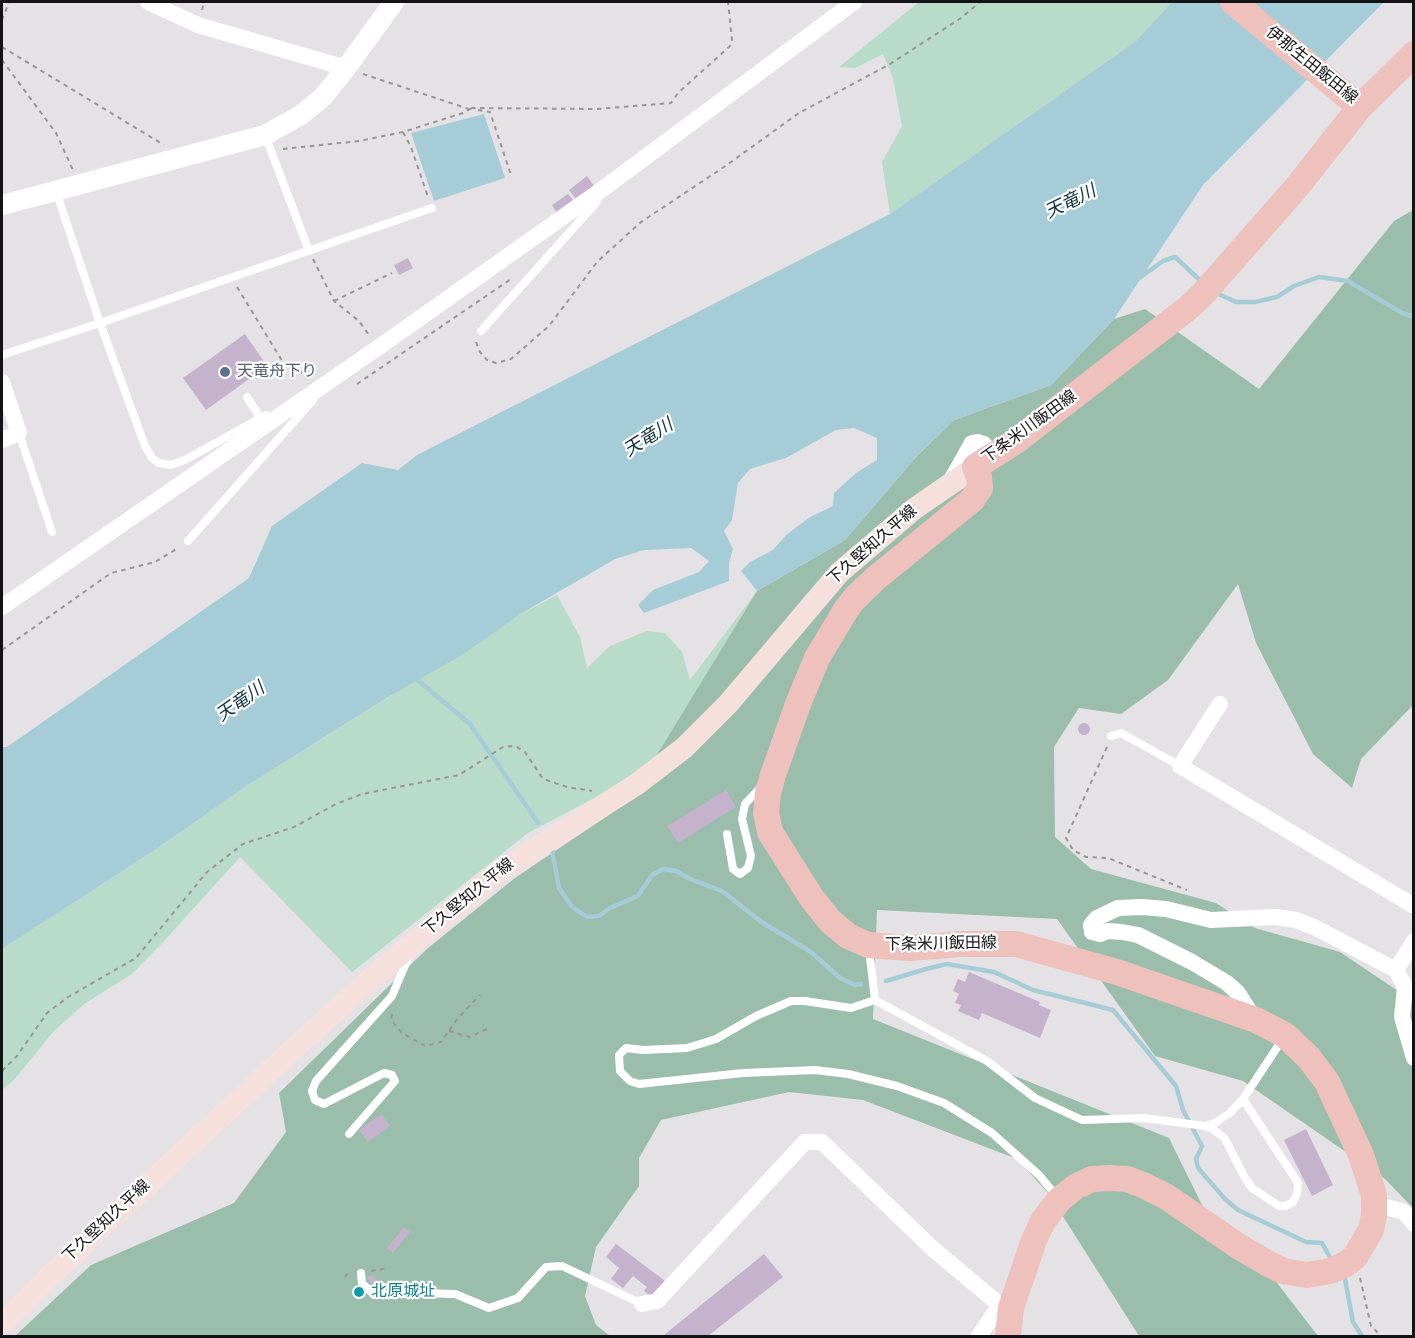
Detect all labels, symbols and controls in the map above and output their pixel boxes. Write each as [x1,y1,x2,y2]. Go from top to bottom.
street label: 伊那生田飯田線 [1261,23,1361,109]
water label: 天竜川 [1042,181,1100,225]
place label: 天竜舟下り [237,362,317,382]
marker: 天竜舟下り [218,365,232,379]
street label: 下条米川飯田線 [979,387,1081,469]
water label: 天竜川 [620,416,678,462]
street label: 下久堅知久平線 [824,502,922,590]
water label: 天竜川 [213,679,269,727]
street label: 下久堅知久平線 [419,855,519,941]
street label: 下条米川飯田線 [885,934,997,956]
street label: 下久堅知久平線 [59,1177,155,1267]
place label: 北原城址 [371,1282,435,1302]
marker: 北原城址 [352,1285,366,1299]

